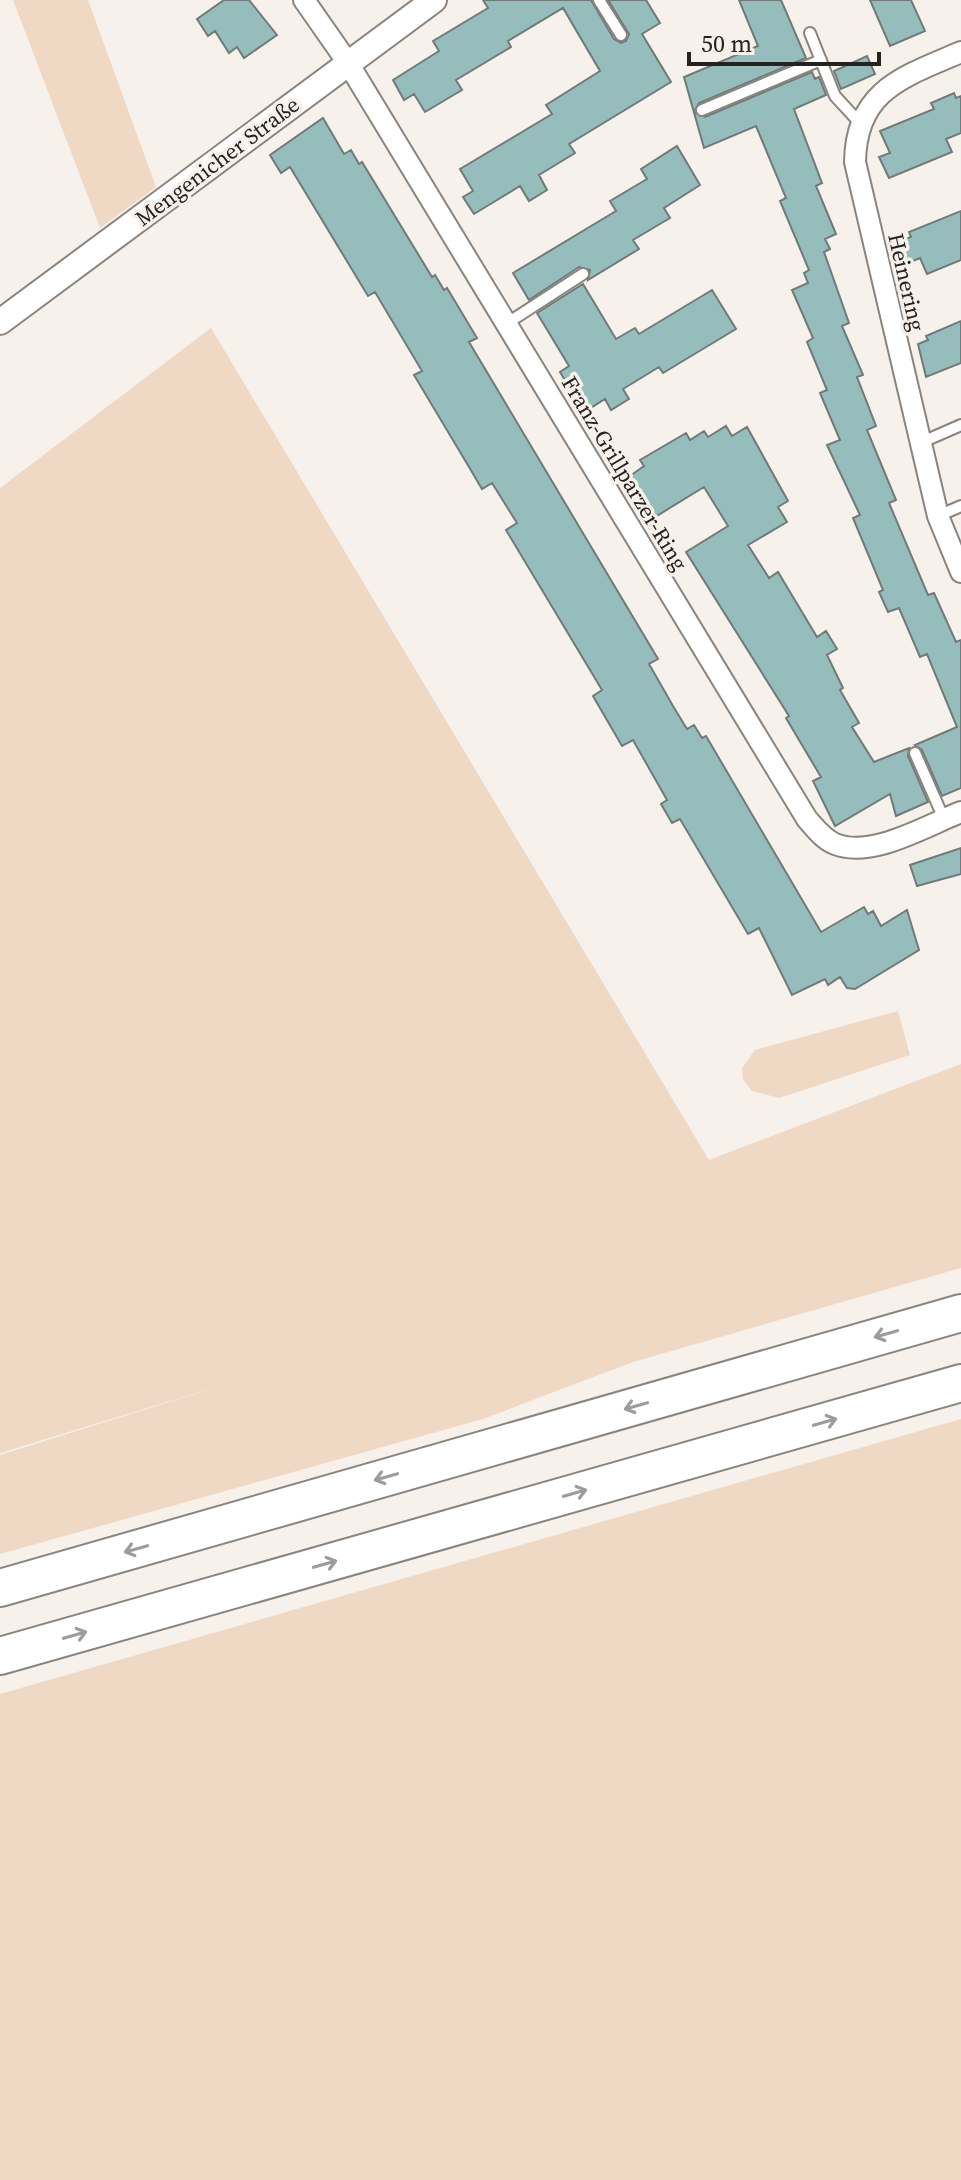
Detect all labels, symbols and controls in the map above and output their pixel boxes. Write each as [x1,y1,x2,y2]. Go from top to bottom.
scale bar [689,16,879,66]
text: 50 m [701,27,752,60]
street label: Mengenicher Straße [129,89,305,233]
street label: Heinering [881,230,933,334]
street label: Franz-Grillparzer-Ring [555,370,695,576]
one-way arrow [874,1328,899,1342]
one-way arrow [624,1399,650,1414]
one-way arrow [812,1414,838,1429]
one-way arrow [374,1470,400,1485]
one-way arrow [562,1485,588,1500]
one-way arrow [124,1542,150,1557]
one-way arrow [312,1556,338,1571]
one-way arrow [62,1627,87,1641]

